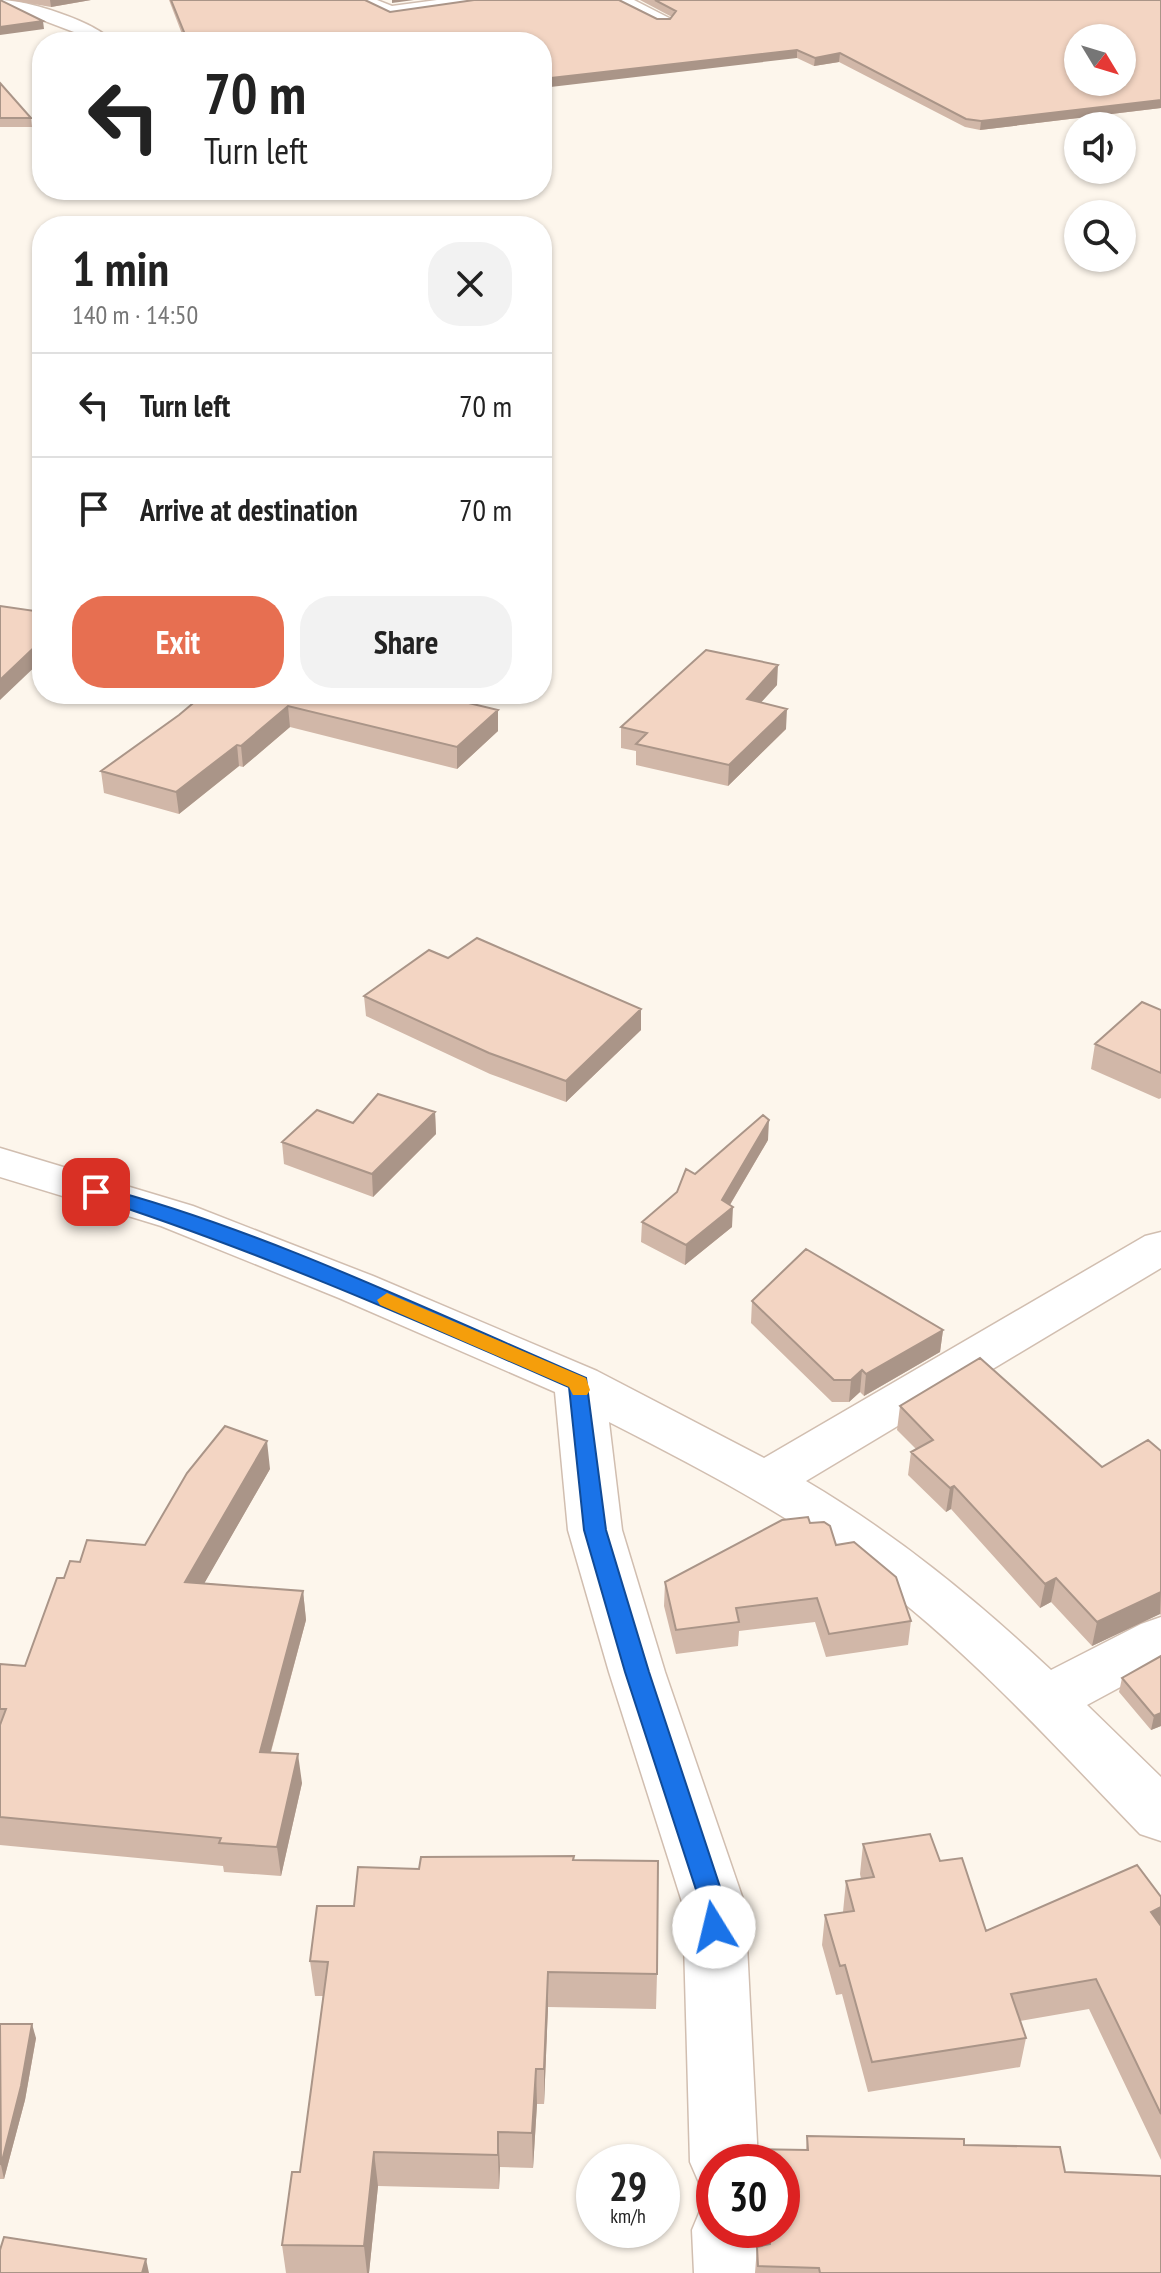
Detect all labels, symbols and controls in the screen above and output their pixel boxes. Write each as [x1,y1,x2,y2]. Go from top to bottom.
north arrow [1064,24,1136,96]
map controls [1064,24,1136,272]
text: 70 m [204,57,306,129]
icon: left [72,64,176,168]
button: sound [1064,112,1136,184]
text: Turn left [204,127,308,174]
button: search [1064,200,1136,272]
text: 1 min [72,237,169,299]
button: close [428,242,512,326]
text: 140 m · 14:50 [72,298,198,331]
icon: left [72,383,116,427]
text: Turn left [140,386,230,425]
text: 70 m [459,386,512,425]
icon: arrive [72,487,116,531]
text: Arrive at destination [140,490,358,529]
text: 70 m [459,490,512,529]
button: Exit [72,596,284,688]
button: Share [300,596,512,688]
pin [62,1158,130,1226]
icon: arrive [74,1170,118,1214]
position arrow [672,1885,756,1969]
speed limit sign: 30 [696,2144,800,2248]
text: 29 [609,2160,647,2212]
text: km/h [610,2203,646,2229]

